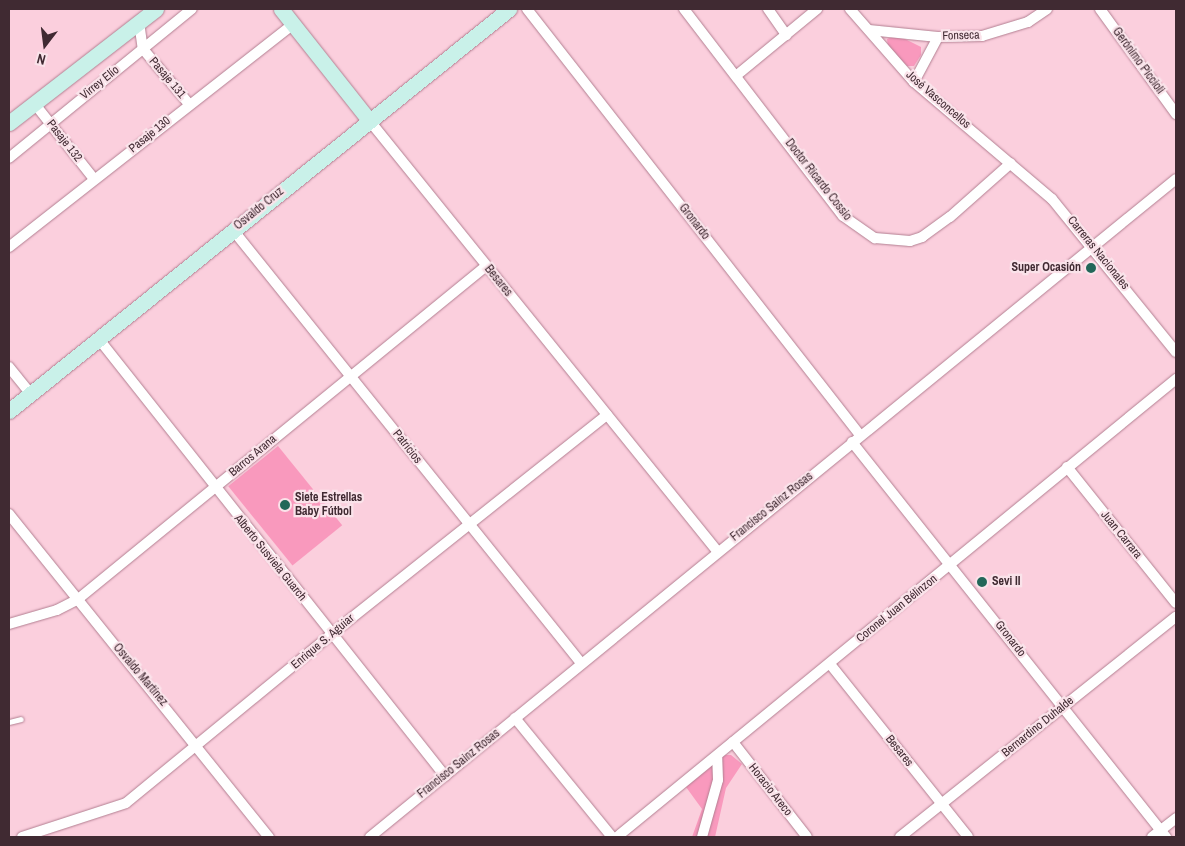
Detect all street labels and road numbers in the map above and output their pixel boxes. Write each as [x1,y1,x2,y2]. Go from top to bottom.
street label: Gerónimo Piccioli [1109,25,1167,97]
street label: Fonseca [942,28,980,44]
street label: Pasaje 131 [146,55,188,101]
street label: Virrey Elío [78,63,122,103]
street label: José Vasconcellos [903,68,973,132]
street label: Pasaje 130 [126,114,174,156]
street label: Pasaje 132 [43,117,85,165]
street label: Doctor Ricardo Cossio [782,136,854,224]
street label: Osvaldo Cruz [231,185,287,233]
street label: Gronardo [676,201,712,243]
street label: Carreras Nacionales [1064,213,1132,293]
street label: Besares [481,262,515,300]
street label: Patricios [389,427,425,467]
street label: Barros Arana [226,432,280,480]
street label: Francisco Sainz Rosas [728,469,816,545]
street label: Juan Carrara [1097,508,1145,562]
street label: Alberto Susviela Guarch [231,512,309,604]
street label: Coronel Juan Bélinzon [854,572,940,646]
street label: Enrique S. Aguiar [288,611,358,673]
street label: Gronardo [992,618,1028,660]
street label: Osvaldo Martínez [110,641,170,709]
street label: Bernardino Duhalde [999,694,1077,760]
street label: Francisco Sainz Rosas [415,726,503,802]
street label: Besares [882,732,916,770]
street label: Horacio Areco [745,761,795,819]

